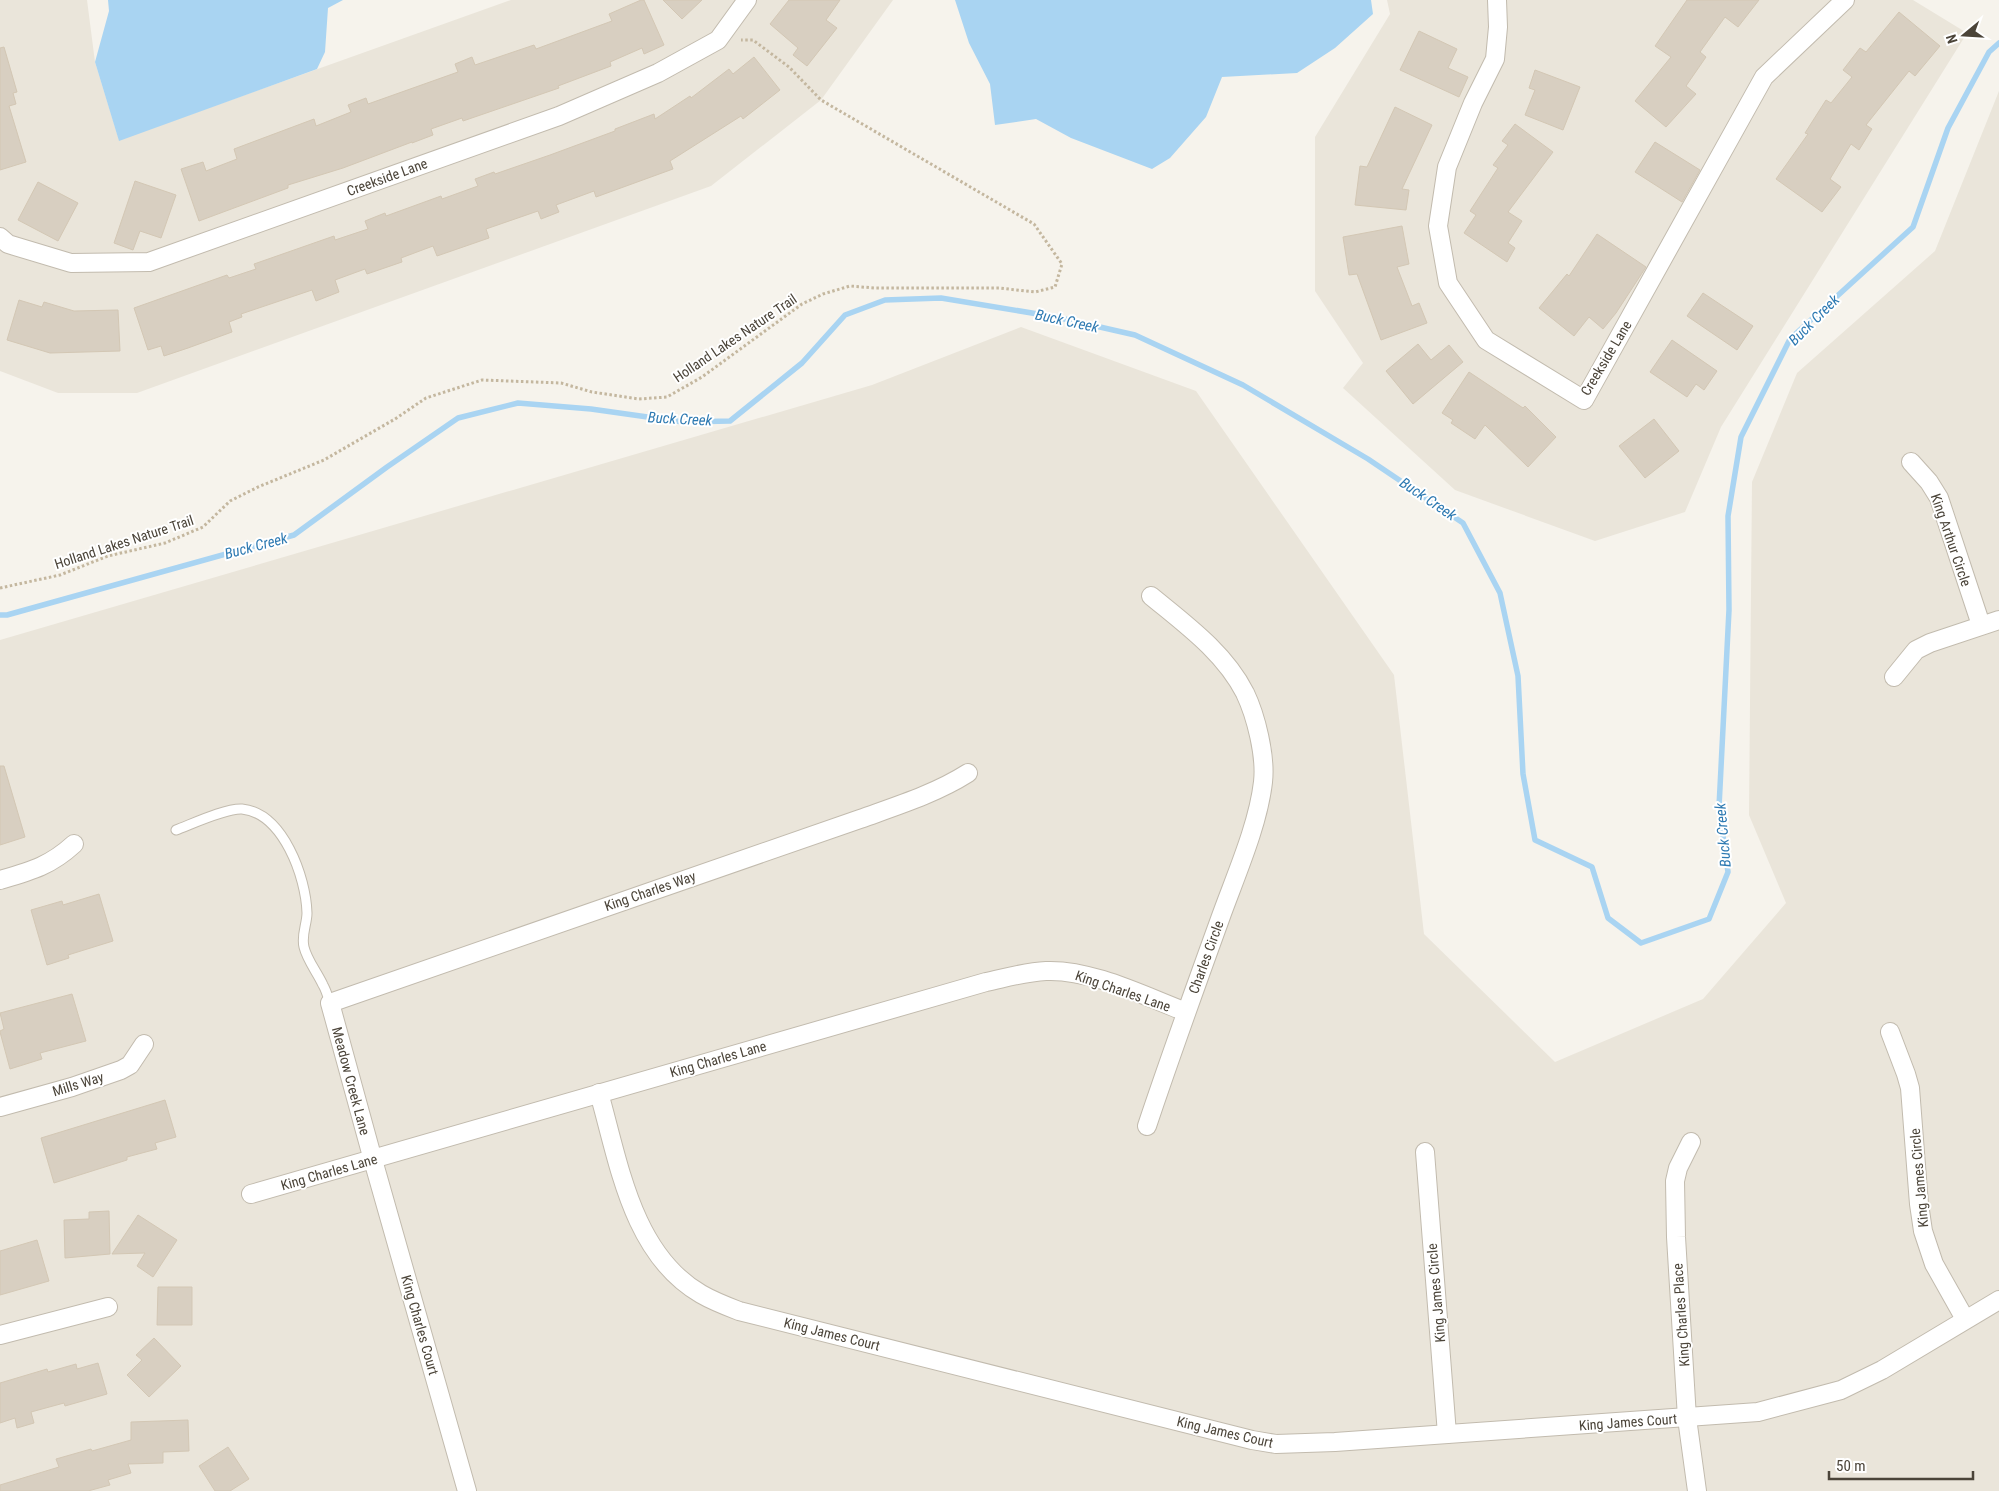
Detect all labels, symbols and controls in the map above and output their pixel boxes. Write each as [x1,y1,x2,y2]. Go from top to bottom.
north arrow [1939,10,1989,60]
text: N [1943,32,1961,46]
street label: Creekside Lane [345,155,430,199]
street label: Holland Lakes Nature Trail [670,291,800,385]
water label: Buck Creek [1785,291,1843,349]
water label: Buck Creek [1034,306,1101,337]
street label: Creekside Lane [1577,317,1635,398]
water label: Buck Creek [647,408,713,430]
water label: Buck Creek [1396,474,1460,525]
street label: King Arthur Circle [1928,491,1975,589]
street label: Holland Lakes Nature Trail [52,512,196,572]
water label: Buck Creek [223,529,290,563]
water label: Buck Creek [1711,802,1735,868]
street label: King Charles Way [602,868,698,914]
street label: Charles Circle [1185,918,1227,996]
street label: King Charles Lane [1073,967,1173,1015]
street label: Meadow Creek Lane [329,1025,373,1137]
street label: King Charles Lane [668,1037,768,1080]
street label: Mills Way [50,1069,106,1099]
street label: King James Circle [1907,1127,1931,1228]
street label: King Charles Lane [279,1150,379,1193]
street label: King James Circle [1424,1242,1448,1343]
street label: King Charles Place [1669,1262,1693,1367]
street label: King Charles Court [398,1273,442,1377]
street label: King James Court [782,1314,882,1354]
street label: King James Court [1578,1411,1678,1433]
street label: King James Court [1175,1413,1275,1451]
scale bar [1829,1448,1973,1480]
text: 50 m [1836,1457,1866,1475]

